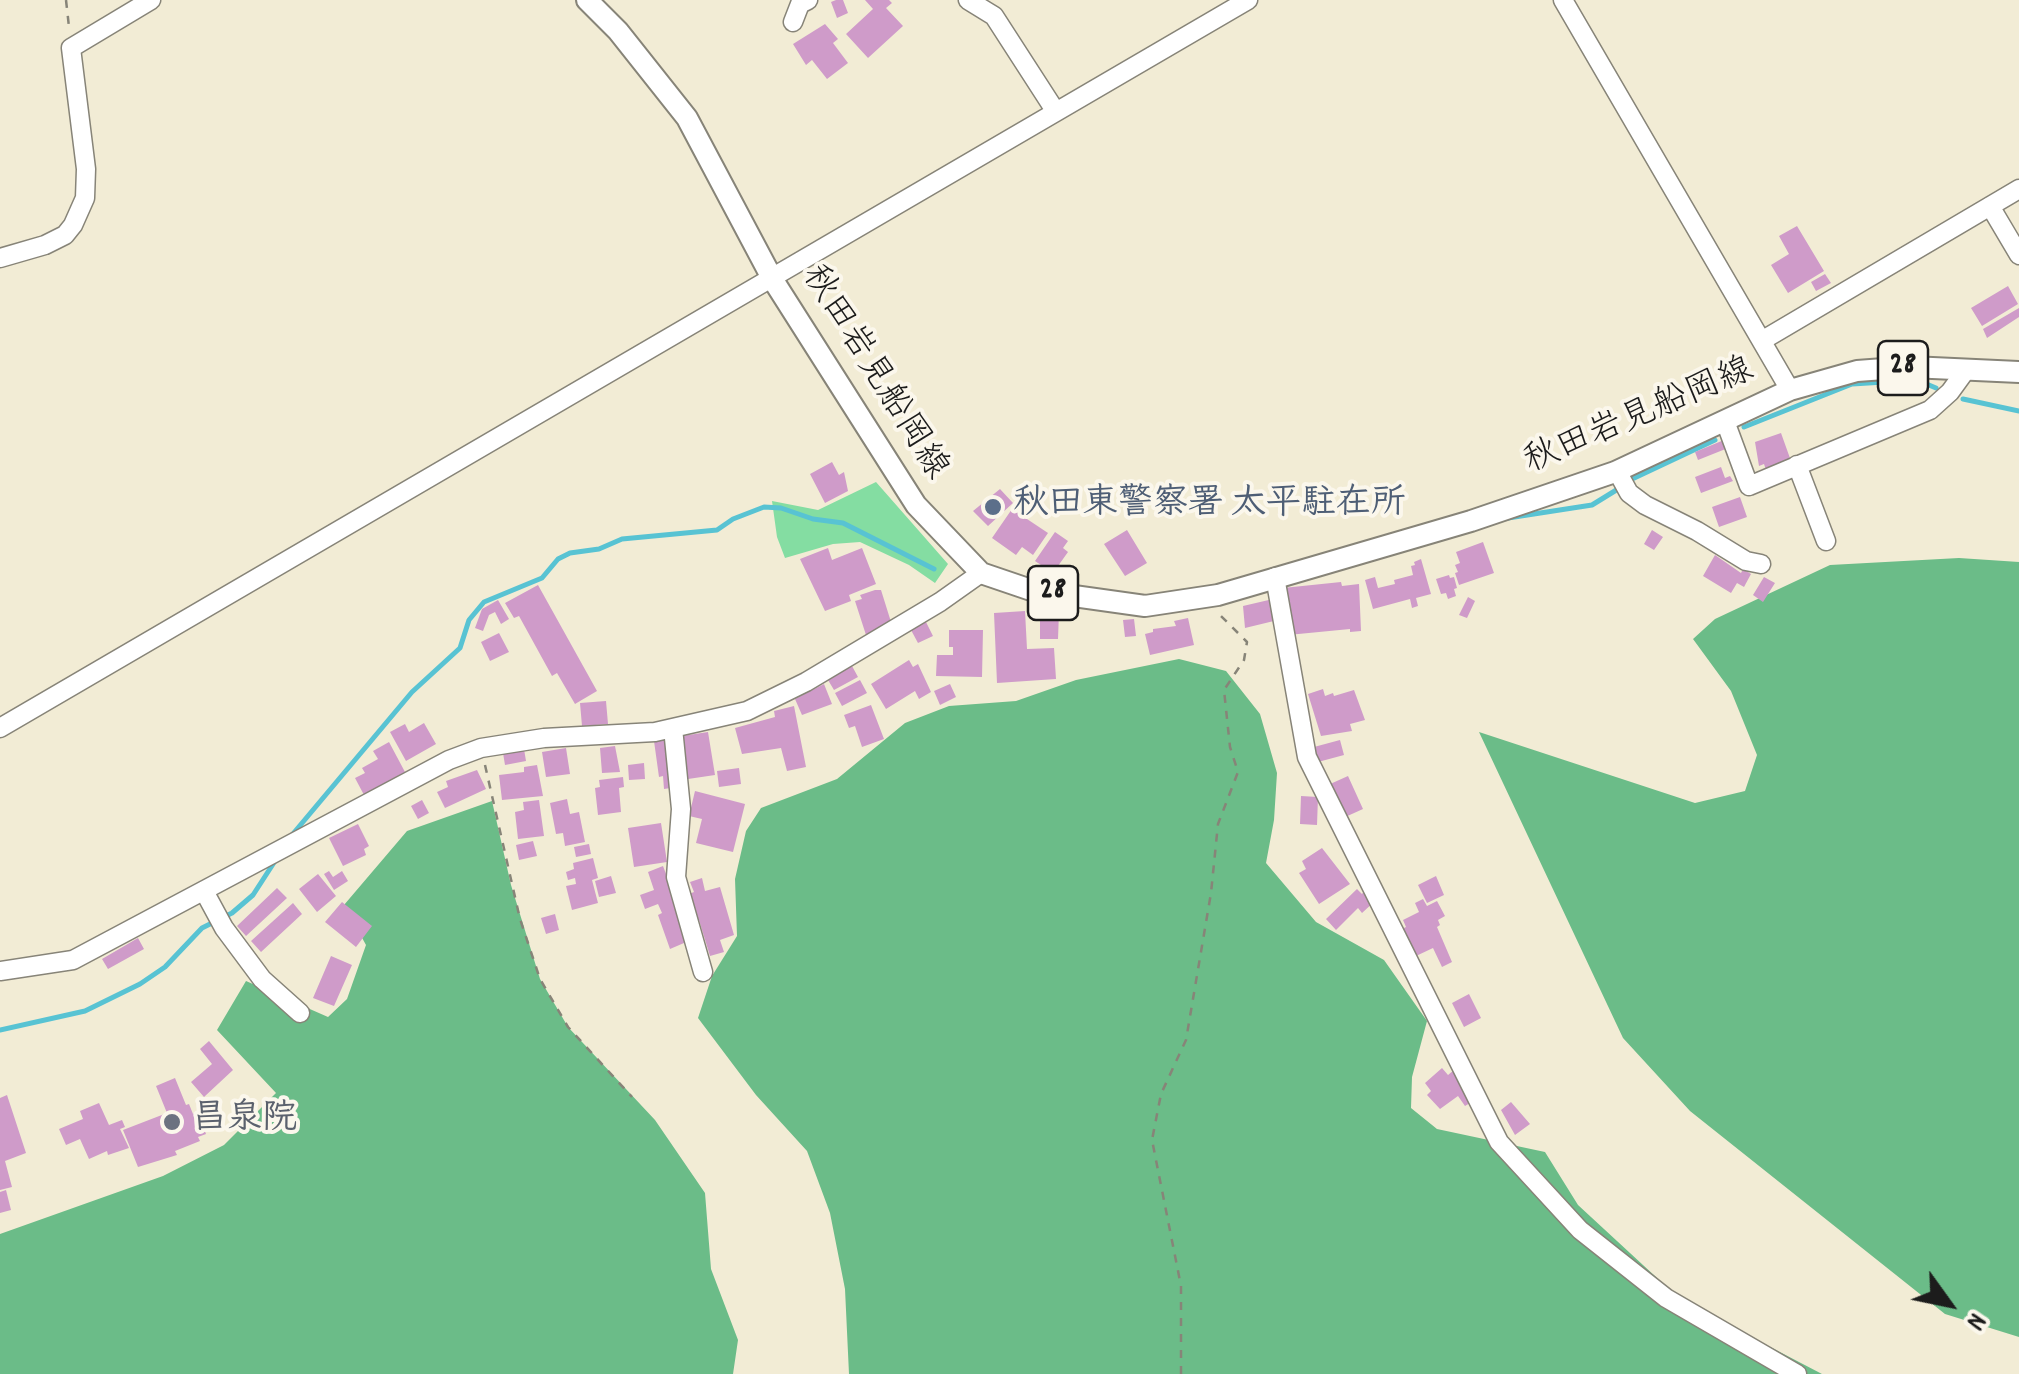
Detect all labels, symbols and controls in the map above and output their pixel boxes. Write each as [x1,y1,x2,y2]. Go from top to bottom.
street label: 秋田岩見船岡線 [789,259,955,489]
road number: 28 [1878,341,1928,395]
street label: 秋田岩見船岡線 [1519,352,1761,486]
place label: 秋田東警察署 太平駐在所 [1013,486,1406,528]
marker: 秋田東警察署 太平駐在所 [982,496,1004,518]
road number: 28 [1028,566,1078,620]
place label: 昌泉院 [192,1101,297,1143]
marker: 昌泉院 [161,1111,183,1133]
north arrow [1899,1254,1999,1354]
text: N [1954,1304,1995,1337]

